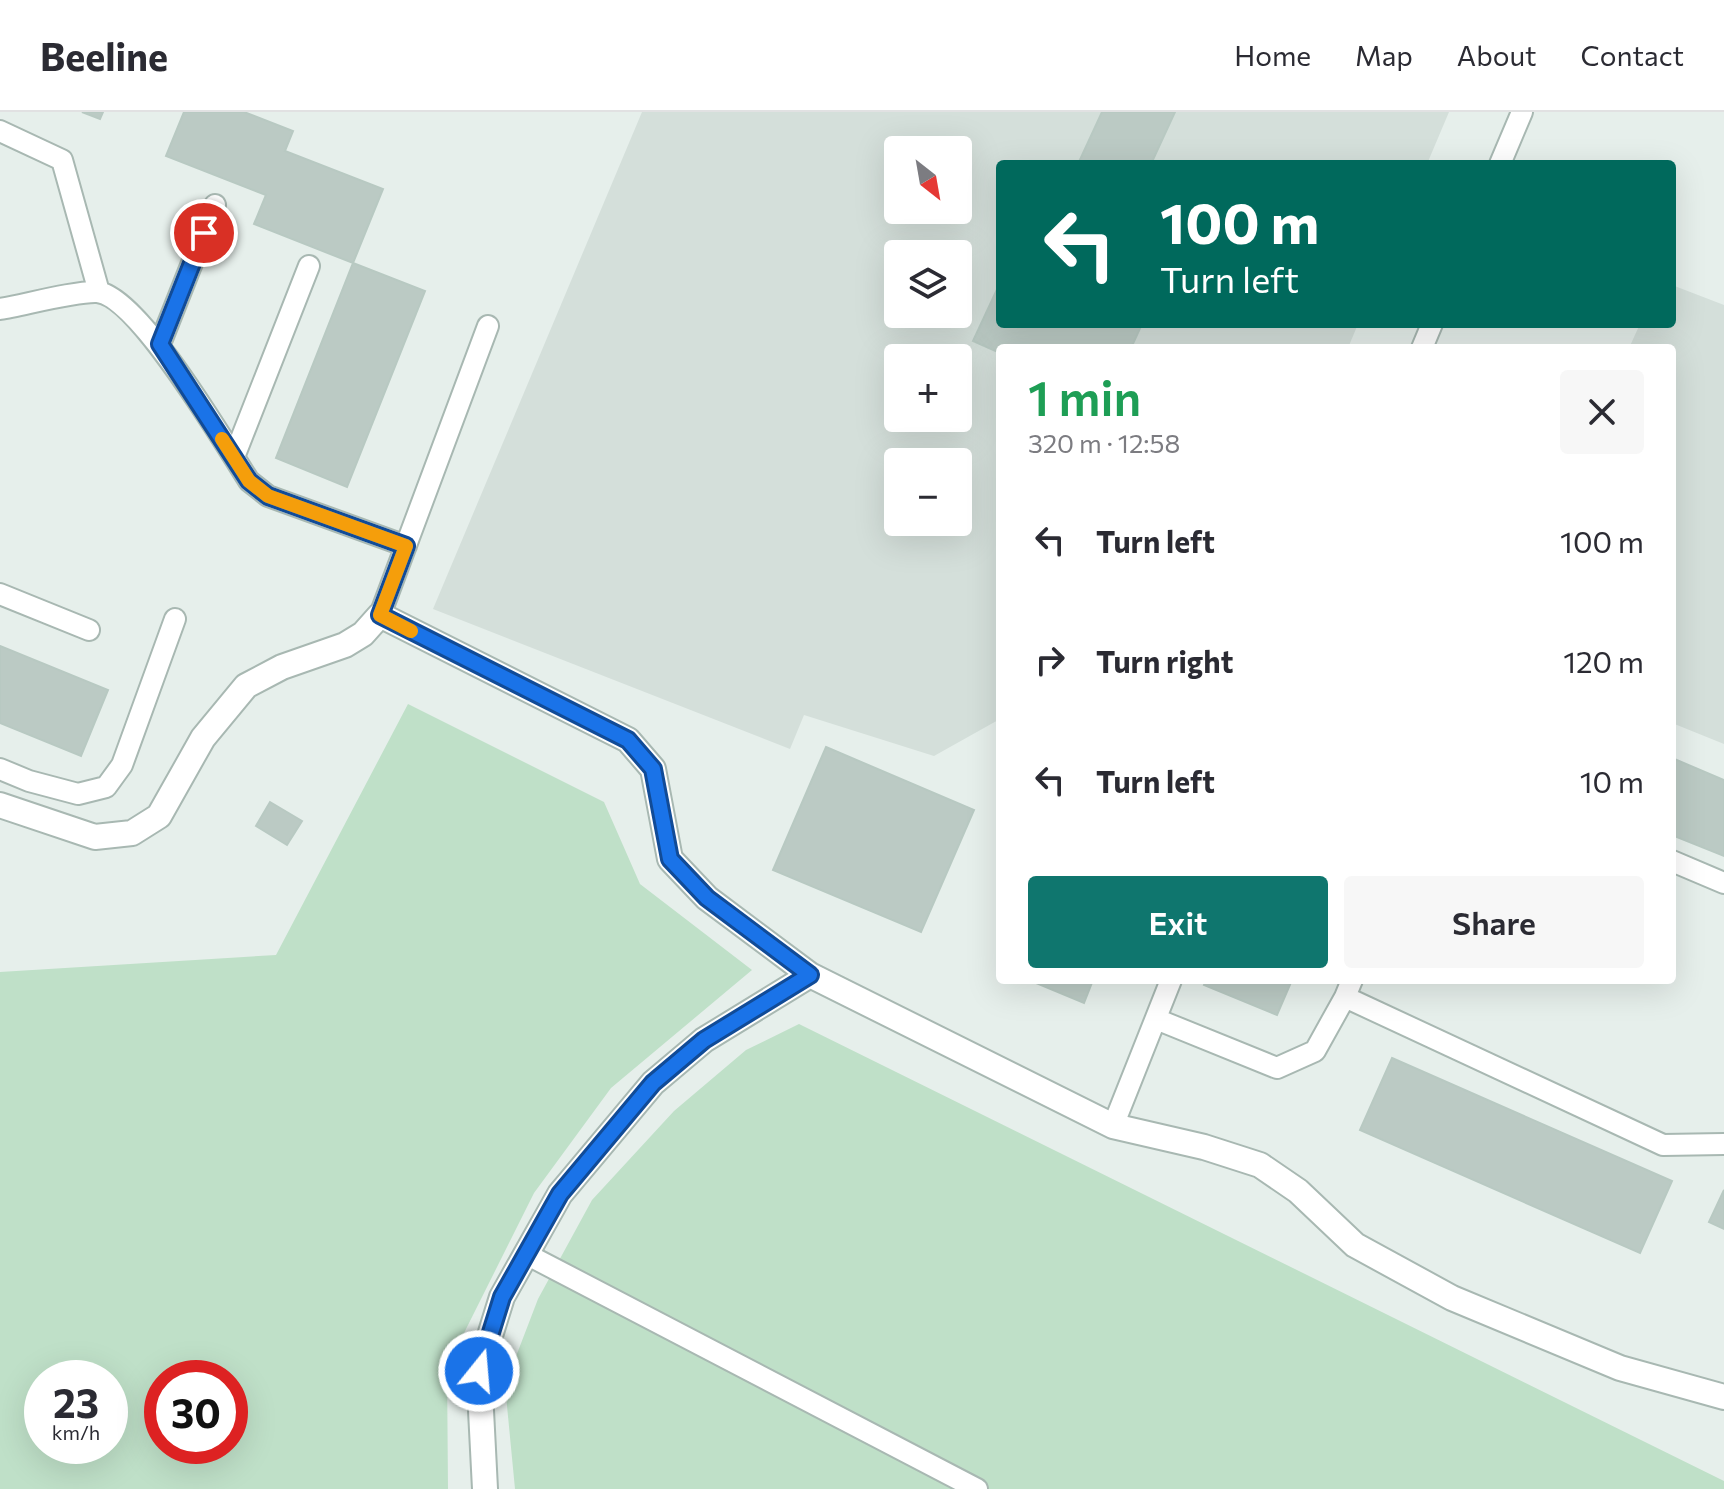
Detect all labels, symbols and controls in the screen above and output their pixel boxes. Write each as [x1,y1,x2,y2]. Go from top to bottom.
text: Beeline [40,32,168,79]
text: Home [1234,38,1311,72]
text: Map [1355,38,1413,72]
text: About [1457,38,1537,72]
text: Contact [1581,38,1684,72]
north arrow [884,136,972,224]
map controls [884,136,972,536]
text: 100 m [1160,187,1319,256]
icon: left [1028,192,1132,296]
pin [170,199,238,267]
icon: arrive [182,211,226,255]
button: layers [884,240,972,328]
text: Turn left [1160,256,1299,300]
button: + [884,344,972,432]
text: 1 min [1028,367,1141,426]
button: close [1560,370,1644,454]
text: 320 m · 12:58 [1028,427,1180,458]
button: − [884,448,972,536]
icon: left [1028,518,1072,562]
text: Turn left [1096,522,1215,559]
text: 100 m [1560,522,1644,559]
icon: right [1028,638,1072,682]
text: Turn right [1096,642,1233,679]
text: 120 m [1563,642,1644,679]
icon: left [1028,758,1072,802]
text: Turn left [1096,762,1215,799]
text: 10 m [1580,762,1644,799]
button: Exit [1028,876,1328,968]
button: Share [1344,876,1644,968]
position arrow [437,1329,521,1413]
speed limit sign: 30 [144,1360,248,1464]
text: 23 [53,1377,99,1426]
text: km/h [52,1420,100,1444]

